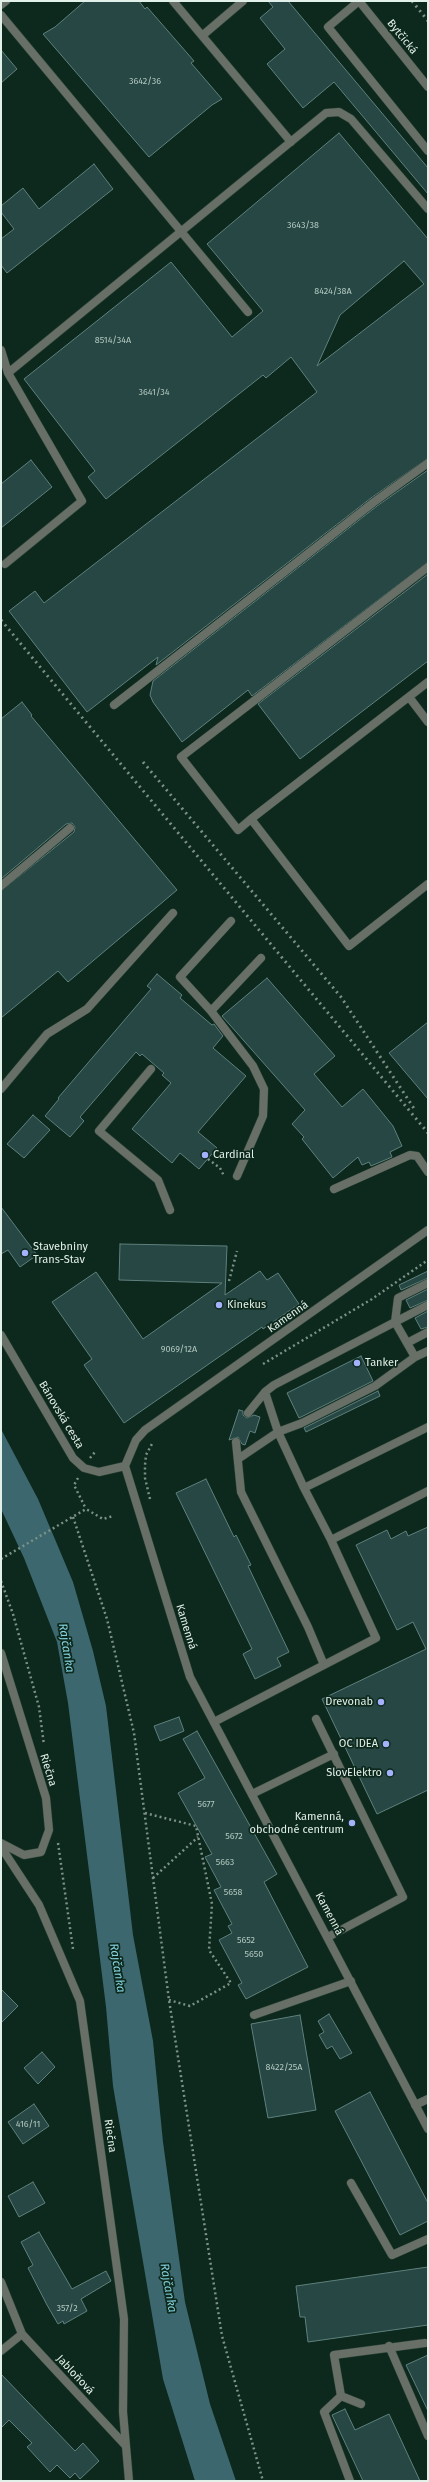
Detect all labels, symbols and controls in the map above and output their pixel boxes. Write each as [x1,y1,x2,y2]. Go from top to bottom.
street label: Bytčická [384,17,420,57]
house number: 3642/36 [129,76,161,86]
house number: 3643/38 [287,220,319,230]
house number: 8424/38A [314,286,352,296]
house number: 8514/34A [95,335,131,345]
house number: 3641/34 [138,387,170,397]
place label: Cardinal [213,1148,254,1162]
marker: Cardinal [200,1150,210,1160]
place label: Stavebniny Trans-Stav [33,1240,88,1266]
marker: Stavebniny Trans-Stav [20,1248,30,1258]
place label: Kinekus [227,1298,266,1312]
street label: Kamenná [265,1298,311,1336]
marker: Kinekus [214,1300,224,1310]
house number: 9069/12A [161,1344,197,1354]
place label: Tanker [365,1356,398,1370]
marker: Tanker [352,1358,362,1368]
street label: Bánovská cesta [36,1379,86,1451]
street label: Kamenná [173,1603,199,1651]
water label: Rajčanka [55,1622,77,1674]
place label: Drevonab [325,1695,373,1709]
marker: Drevonab [376,1697,386,1707]
place label: OC IDEA [339,1737,378,1751]
marker: OC IDEA [381,1739,391,1749]
street label: Riečna [37,1752,59,1788]
place label: SlovElektro [326,1766,382,1780]
marker: SlovElektro [385,1768,395,1778]
house number: 5677 [197,1799,215,1809]
place label: Kamenná, obchodné centrum [249,1810,344,1836]
marker: Kamenná, obchodné centrum [347,1818,357,1828]
house number: 5672 [225,1831,243,1841]
house number: 5663 [216,1857,234,1867]
house number: 5658 [224,1887,242,1897]
street label: Kamenná [312,1890,346,1938]
house number: 5652 [237,1935,255,1945]
water label: Rajčanka [106,1942,128,1994]
house number: 5650 [245,1949,263,1959]
house number: 8422/25A [266,2062,302,2072]
house number: 416/11 [16,2119,40,2129]
street label: Riečna [101,2119,119,2153]
water label: Rajčanka [157,2262,179,2314]
house number: 357/2 [56,2303,78,2313]
street label: Jabloňová [53,2352,97,2398]

